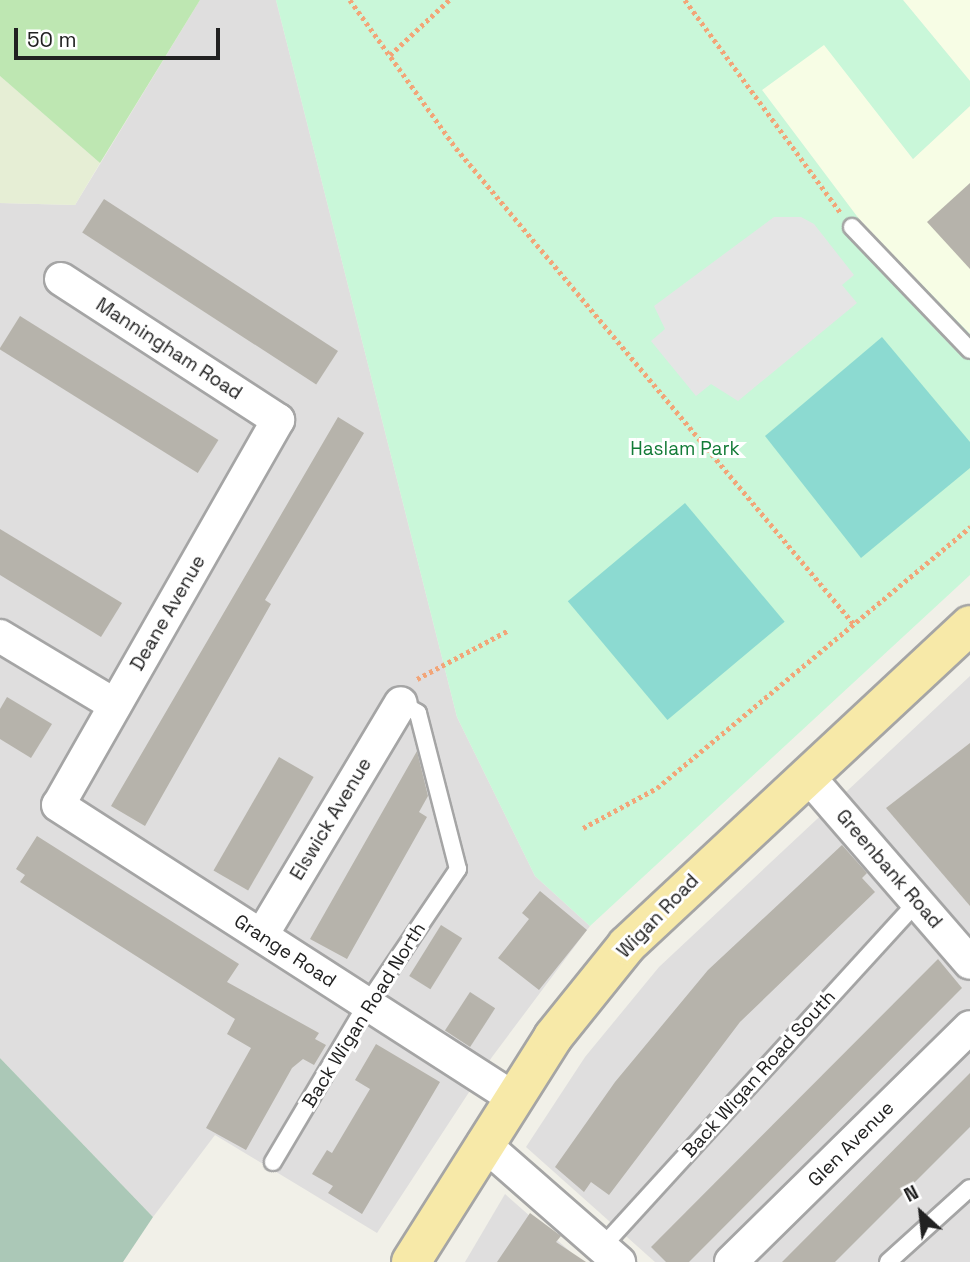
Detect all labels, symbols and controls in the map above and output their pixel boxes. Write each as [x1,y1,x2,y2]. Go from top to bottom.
scale bar [18,14,224,58]
text: 50 m [27,26,77,53]
street label: Manningham Road [92,293,246,405]
park label: Haslam Park [630,438,740,460]
street label: Deane Avenue [126,551,210,675]
street label: Elswick Avenue [286,754,376,884]
street label: Greenbank Road [831,805,947,933]
street label: Wigan Road [612,869,704,963]
street label: Grange Road [230,910,340,992]
street label: Back Wigan Road North [298,918,430,1112]
street label: Back Wigan Road South [678,986,840,1162]
street label: Glen Avenue [803,1096,899,1192]
north arrow [886,1178,956,1248]
text: N [900,1180,923,1208]

